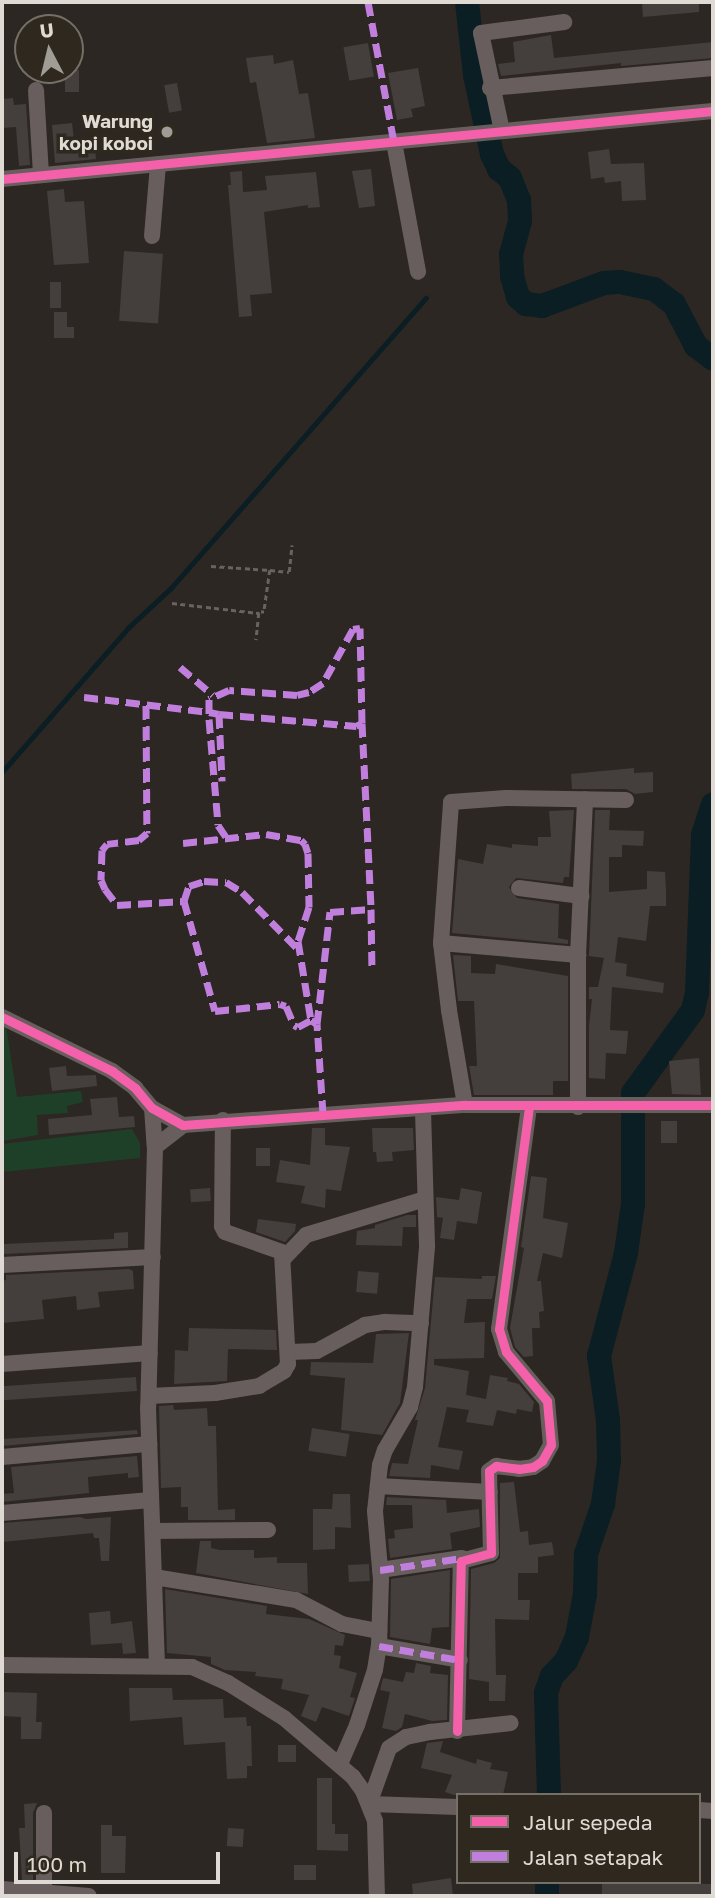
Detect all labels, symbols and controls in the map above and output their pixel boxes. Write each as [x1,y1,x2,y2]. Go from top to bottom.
north arrow [14,14,84,84]
text: U [38,17,55,42]
place label: Warung kopi koboi [59,110,153,154]
marker: Warung kopi koboi [159,124,175,140]
legend [456,1793,701,1884]
text: Jalur sepeda [523,1809,653,1835]
scale bar [18,1839,224,1883]
text: Jalan setapak [523,1844,664,1870]
text: 100 m [27,1851,87,1877]

